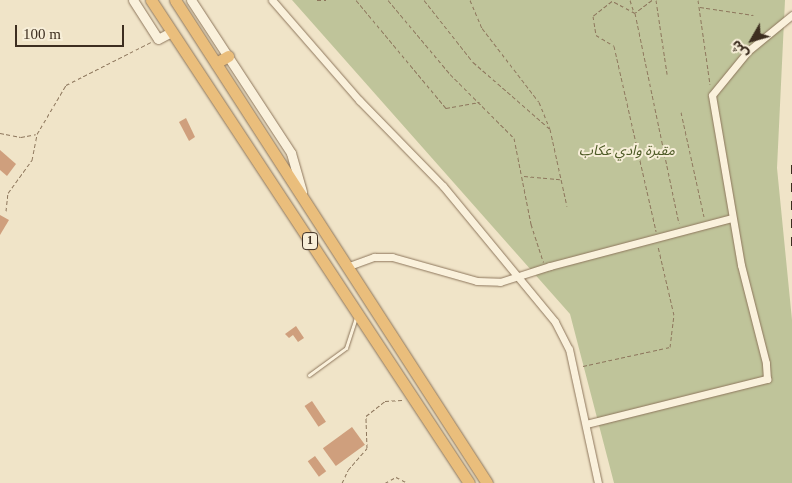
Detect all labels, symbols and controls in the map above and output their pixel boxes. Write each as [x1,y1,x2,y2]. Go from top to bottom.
scale bar [18,15,126,47]
north arrow [727,15,777,65]
text: 100 m [23,26,61,42]
text: ش [728,37,752,62]
park label: مقبرة وادي عكاب [579,143,675,159]
road number: 1 [301,232,319,250]

